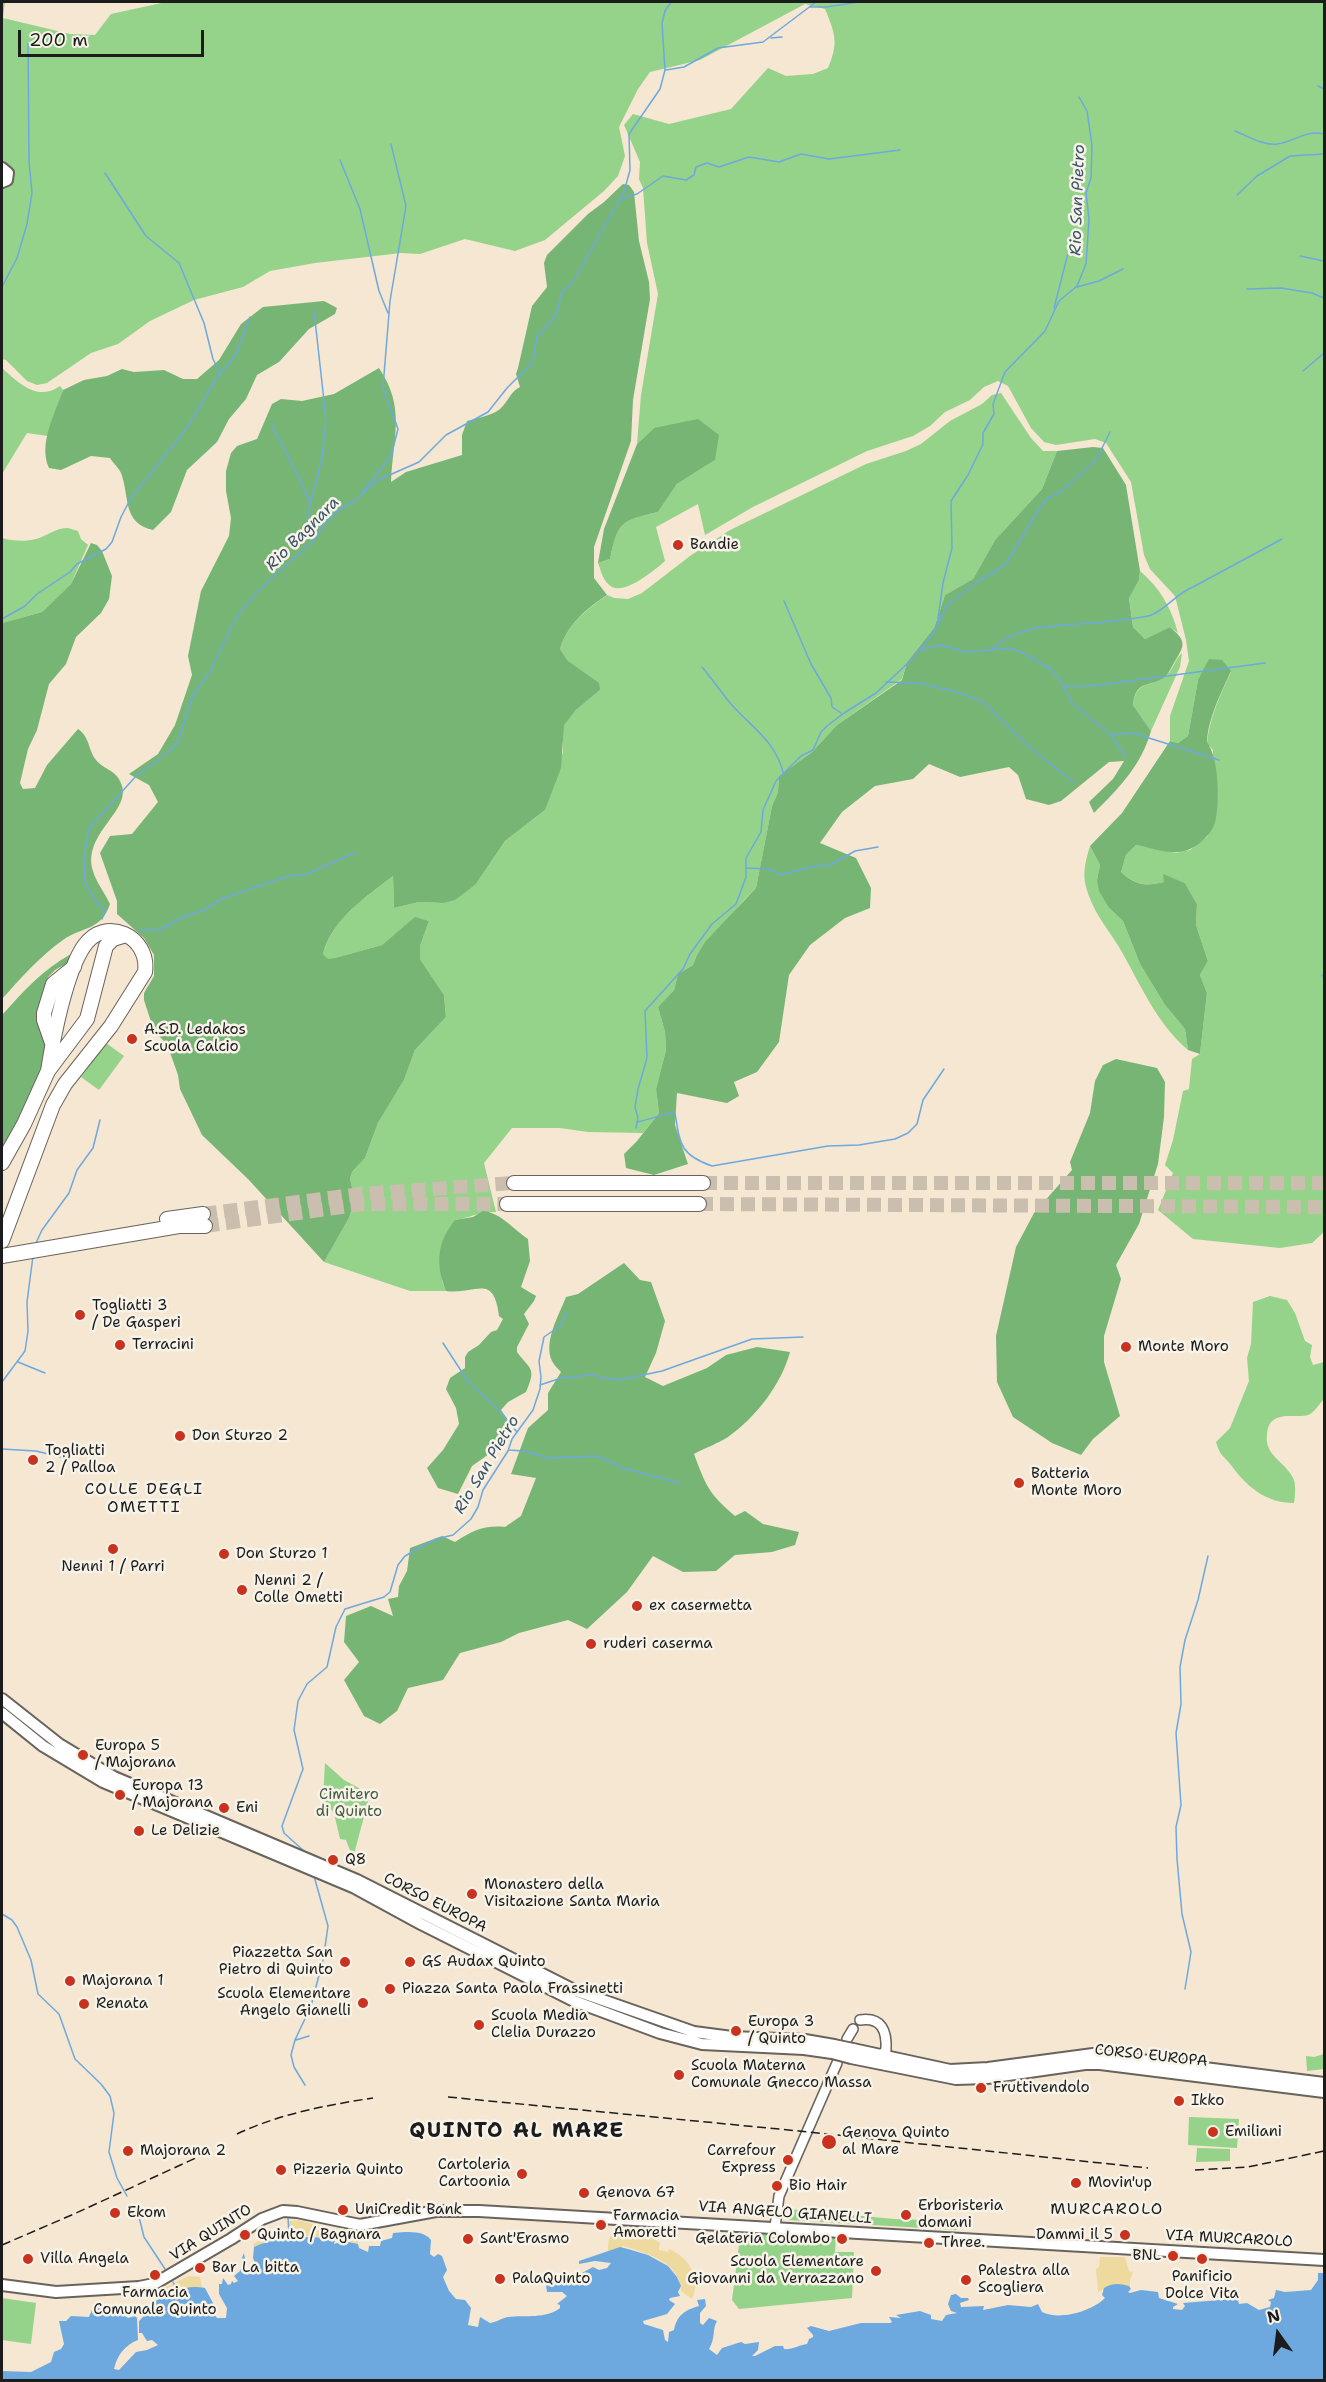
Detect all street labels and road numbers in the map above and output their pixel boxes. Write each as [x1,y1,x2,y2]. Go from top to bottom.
street label: CORSO EUROPA [380,1869,490,1937]
street label: CORSO EUROPA [1094,2041,1208,2071]
street label: VIA ANGELO GIANELLI [698,2198,872,2228]
street label: VIA QUINTO [167,2201,255,2265]
street label: VIA MURCAROLO [1165,2227,1293,2251]

